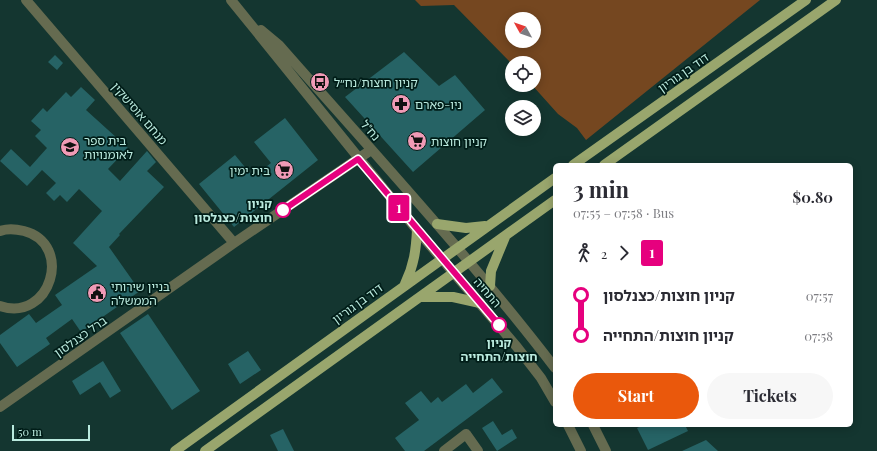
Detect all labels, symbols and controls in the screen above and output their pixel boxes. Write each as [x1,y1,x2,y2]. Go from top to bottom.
north arrow [505,12,541,48]
map controls [505,12,541,136]
street label: דוד בן גוריון [654,48,712,95]
button: locate [505,56,541,92]
bus stop icon: קניון חוצות/נח״ל [309,71,331,93]
place label: קניון חוצות/נח״ל [334,74,418,90]
street label: מנחם אוסישקין [108,78,172,148]
pharmacy icon: ניו-פארם [390,93,412,115]
place label: ניו-פארם [415,96,462,112]
button: layers [505,100,541,136]
street label: נח"ל [358,116,384,144]
supermarket icon: קניון חוצות [406,130,428,152]
place label: בית ספר לאומנויות [84,132,133,162]
place label: קניון חוצות [431,133,488,149]
school or university icon: בית ספר לאומנויות [59,136,81,158]
supermarket icon: בית ימין [273,159,295,181]
place label: בית ימין [230,162,270,178]
text: 3 min [573,174,629,204]
text: $0.80 [793,187,833,207]
place label: קניון חוצות/כצנלסון [194,195,272,225]
line badge: 1 [386,195,412,221]
text: 1 [396,198,402,217]
marker: קניון חוצות/כצנלסון [275,202,291,218]
text: 07:55 – 07:58 · Bus [573,204,674,221]
icon: walk [573,242,595,264]
icon: forward [613,242,635,264]
text: 1 [649,243,655,262]
text: 2 [601,245,607,262]
street label: התחיה [471,274,505,310]
place label: בניין שירותי הממשלה [111,278,170,308]
street label: דוד בן גוריון [329,279,386,327]
public building icon: בניין שירותי הממשלה [86,282,108,304]
text: קניון חוצות/כצנלסון [603,285,735,305]
text: 07:57 [806,287,833,304]
street label: ברל כצנלסון [51,312,110,360]
marker: קניון חוצות/התחייה [491,317,507,333]
text: קניון חוצות/התחייה [603,325,734,345]
text: 07:58 [804,327,833,344]
place label: קניון חוצות/התחייה [461,334,537,364]
button: Start [573,373,699,419]
button: Tickets [707,373,833,419]
scale bar [12,423,90,442]
text: 50 m [18,424,42,439]

